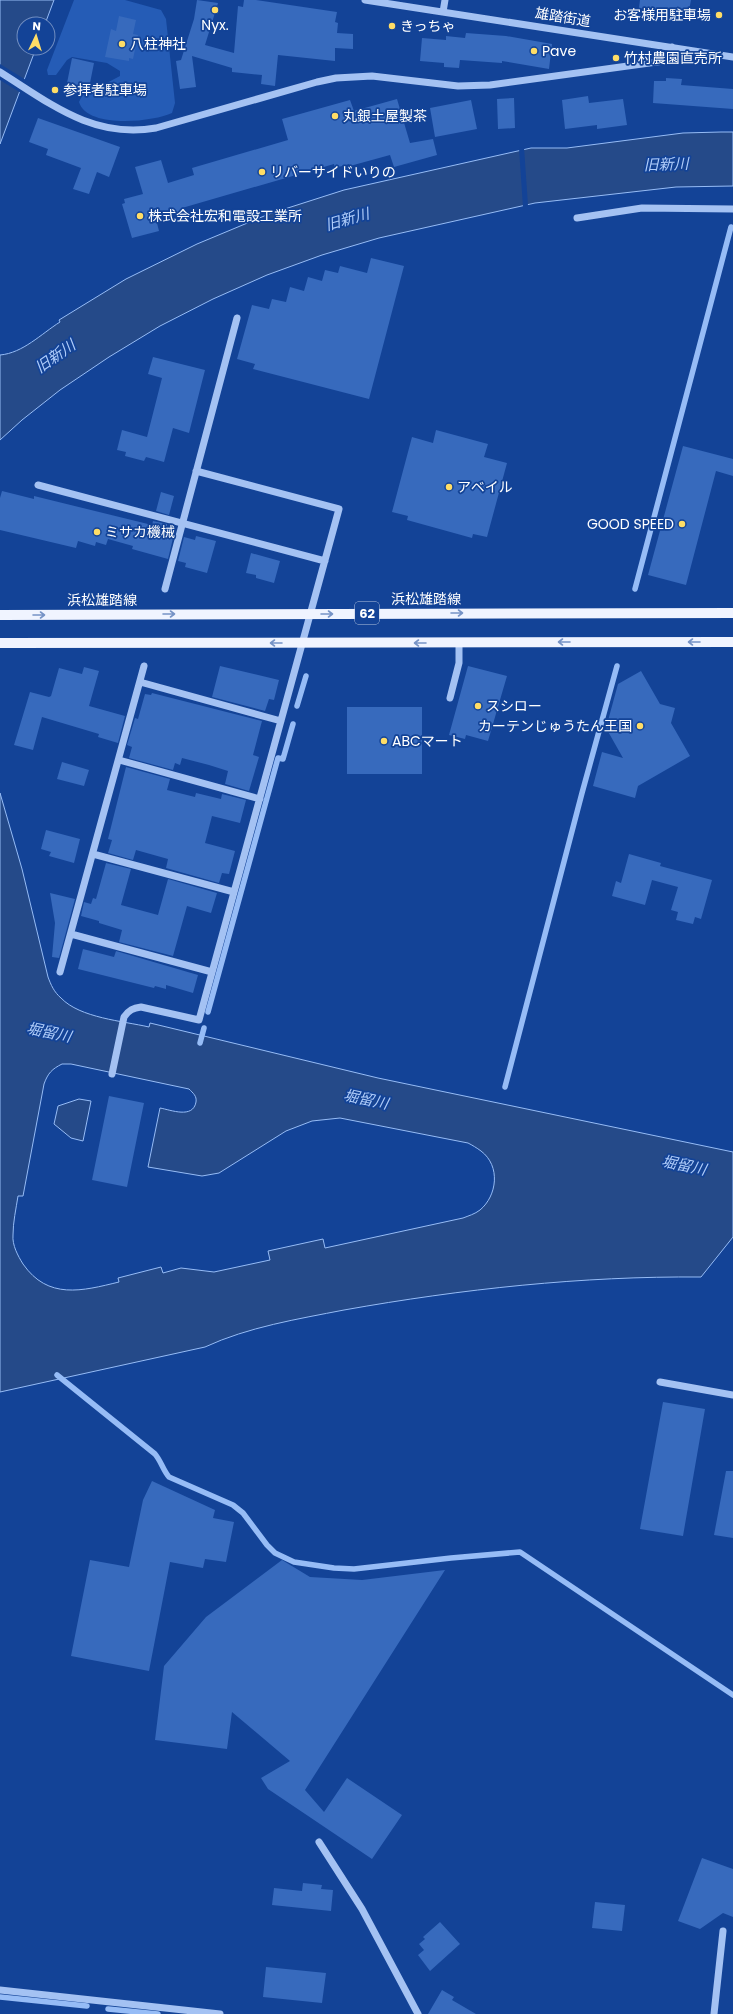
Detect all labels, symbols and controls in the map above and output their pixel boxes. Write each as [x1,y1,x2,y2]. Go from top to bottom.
street label: 雄踏街道 [534,3,592,31]
marker: Nyx. [210,5,220,15]
place label: お客様用駐車場 [613,5,711,25]
marker: お客様用駐車場 [714,10,724,20]
place label: Nyx. [201,15,229,35]
north arrow [16,16,56,56]
place label: きっちゃ [400,16,455,36]
text: N [32,18,41,34]
marker: きっちゃ [387,21,397,31]
place label: 八柱神社 [130,34,186,54]
marker: 八柱神社 [117,39,127,49]
place label: Pave [542,41,576,61]
marker: Pave [529,46,539,56]
place label: 竹村農園直売所 [624,48,722,68]
marker: 竹村農園直売所 [611,53,621,63]
place label: 参拝者駐車場 [63,80,147,100]
marker: 参拝者駐車場 [50,85,60,95]
place label: 丸銀土屋製茶 [343,106,427,126]
marker: 丸銀土屋製茶 [330,111,340,121]
water label: 旧新川 [643,153,691,175]
place label: リバーサイドいりの [270,162,396,182]
marker: リバーサイドいりの [257,167,267,177]
water label: 旧新川 [322,202,373,235]
place label: 株式会社宏和電設工業所 [148,206,302,226]
marker: 株式会社宏和電設工業所 [135,211,145,221]
water label: 旧新川 [31,333,81,378]
place label: アベイル [457,477,513,497]
marker: アベイル [444,482,454,492]
place label: GOOD SPEED [587,514,674,534]
marker: GOOD SPEED [677,519,687,529]
place label: ミサカ機械 [105,522,175,542]
marker: ミサカ機械 [92,527,102,537]
street label: 浜松雄踏線 [391,589,461,609]
street label: 浜松雄踏線 [67,590,137,610]
road number: 62 [355,602,379,624]
one-way arrow [450,609,463,617]
one-way arrow [162,610,175,618]
one-way arrow [320,610,333,617]
one-way arrow [32,611,45,619]
one-way arrow [558,638,571,646]
one-way arrow [688,638,701,646]
one-way arrow [270,639,283,647]
one-way arrow [414,639,427,647]
place label: スシロー [486,696,542,716]
marker: スシロー [473,701,483,711]
place label: カーテンじゅうたん王国 [478,716,632,736]
marker: カーテンじゅうたん王国 [635,721,645,731]
place label: ABCマート [392,731,463,751]
marker: ABCマート [379,736,389,746]
water label: 堀留川 [25,1017,75,1047]
water label: 堀留川 [342,1084,392,1114]
water label: 堀留川 [660,1150,710,1180]

